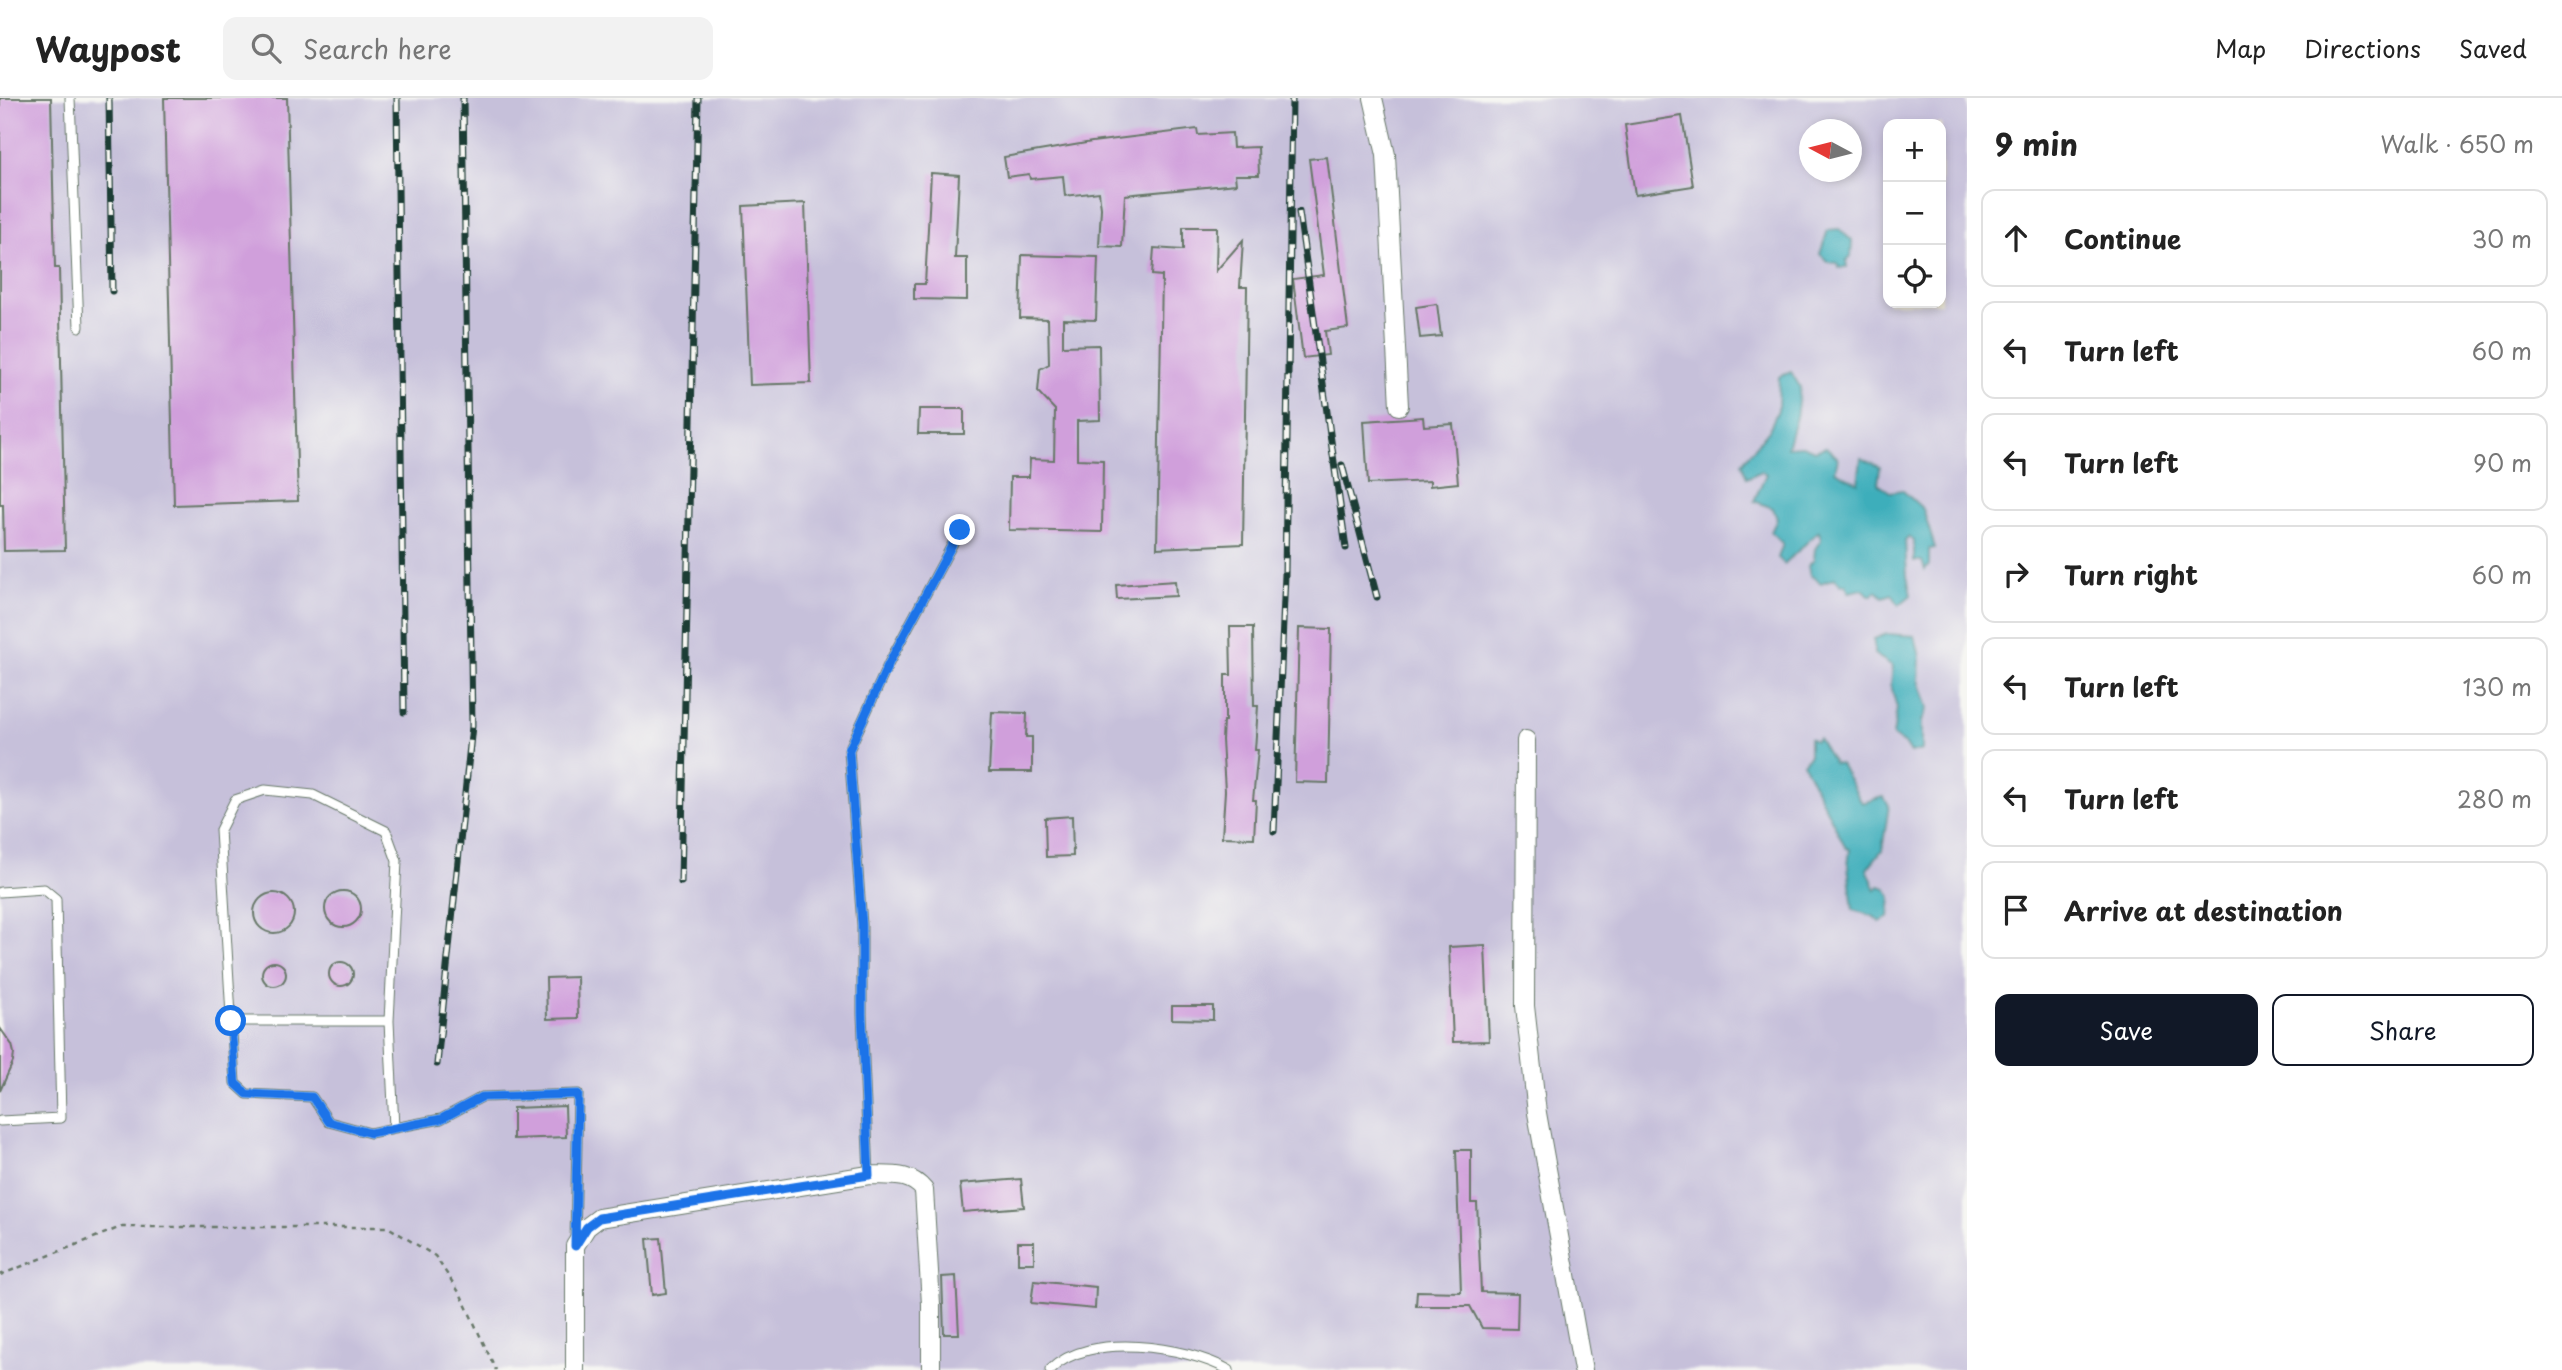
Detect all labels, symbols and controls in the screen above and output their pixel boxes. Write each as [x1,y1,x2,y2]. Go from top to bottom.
search box [223,17,713,80]
text: Waypost [35,23,181,73]
icon: search [247,29,285,67]
text: Search here [303,29,452,68]
text: Map [2215,30,2266,66]
text: Directions [2304,30,2421,66]
text: Saved [2459,30,2527,66]
north arrow [1799,119,1862,182]
map controls [1883,119,1946,308]
button: + [1883,119,1946,182]
text: 9 min [1995,121,2078,166]
text: Walk · 650 m [2380,126,2534,161]
button: − [1883,182,1946,245]
icon: ahead [1997,219,2035,257]
text: Continue [2064,219,2181,258]
text: 30 m [2471,221,2532,256]
button: locate [1883,245,1946,308]
icon: left [1997,331,2035,369]
text: Turn left [2064,331,2179,370]
text: 60 m [2472,333,2532,368]
icon: left [1997,443,2035,481]
text: Turn left [2064,443,2179,482]
text: 90 m [2473,445,2532,480]
route end [944,514,975,545]
icon: right [1997,555,2035,593]
text: Turn right [2064,555,2198,594]
text: 60 m [2472,557,2532,592]
icon: left [1997,667,2035,705]
text: Turn left [2064,667,2179,706]
text: 130 m [2462,669,2532,704]
icon: left [1997,779,2035,817]
text: Turn left [2064,779,2179,818]
text: 280 m [2457,781,2532,816]
icon: arrive [1997,891,2035,929]
text: Arrive at destination [2064,891,2343,930]
button: Save [1995,994,2258,1066]
button: Share [2272,994,2534,1066]
route start [215,1005,246,1036]

